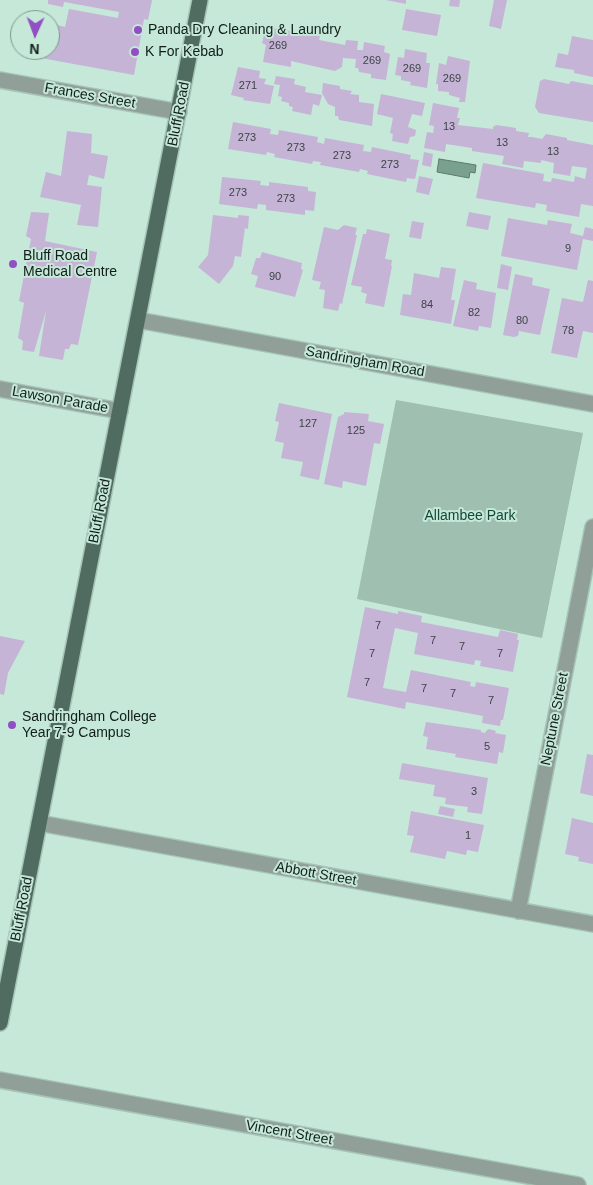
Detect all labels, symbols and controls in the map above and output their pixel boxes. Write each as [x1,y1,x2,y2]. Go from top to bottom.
north arrow [10,10,60,60]
place label: Panda Dry Cleaning & Laundry [148,22,341,38]
marker: Panda Dry Cleaning & Laundry [132,24,144,36]
house number: 269 [269,39,287,53]
text: N [29,41,40,57]
place label: K For Kebab [145,44,224,60]
marker: K For Kebab [129,46,141,58]
house number: 269 [363,54,381,68]
house number: 269 [403,62,421,76]
house number: 269 [443,72,461,86]
house number: 271 [239,79,257,93]
street label: Frances Street [43,80,137,112]
street label: Bluff Road [165,80,193,148]
house number: 13 [443,120,455,134]
house number: 273 [238,131,256,145]
house number: 13 [496,136,508,150]
house number: 273 [287,141,305,155]
house number: 13 [547,145,559,159]
house number: 273 [333,149,351,163]
house number: 273 [381,158,399,172]
house number: 273 [229,186,247,200]
house number: 273 [277,192,295,206]
house number: 9 [565,242,571,256]
place label: Bluff Road Medical Centre [23,248,117,280]
marker: Bluff Road Medical Centre [7,258,19,270]
house number: 90 [269,270,281,284]
house number: 84 [421,298,433,312]
house number: 82 [468,306,480,320]
house number: 80 [516,314,528,328]
house number: 78 [562,324,574,338]
street label: Sandringham Road [304,343,426,381]
street label: Lawson Parade [11,383,109,417]
house number: 127 [299,417,317,431]
house number: 125 [347,424,365,438]
street label: Bluff Road [86,477,114,545]
park label: Allambee Park [424,508,516,524]
house number: 7 [375,619,381,633]
house number: 7 [430,634,436,648]
house number: 7 [459,640,465,654]
house number: 7 [369,647,375,661]
house number: 7 [497,647,503,661]
street label: Neptune Street [538,671,572,767]
house number: 7 [364,676,370,690]
house number: 7 [421,682,427,696]
house number: 7 [450,687,456,701]
house number: 7 [488,694,494,708]
place label: Sandringham College Year 7-9 Campus [22,709,157,742]
marker: Sandringham College Year 7-9 Campus [6,719,18,731]
house number: 5 [484,740,490,754]
house number: 3 [471,785,477,799]
house number: 1 [465,829,471,843]
street label: Abbott Street [274,859,358,889]
street label: Bluff Road [8,875,36,943]
street label: Vincent Street [244,1117,334,1149]

